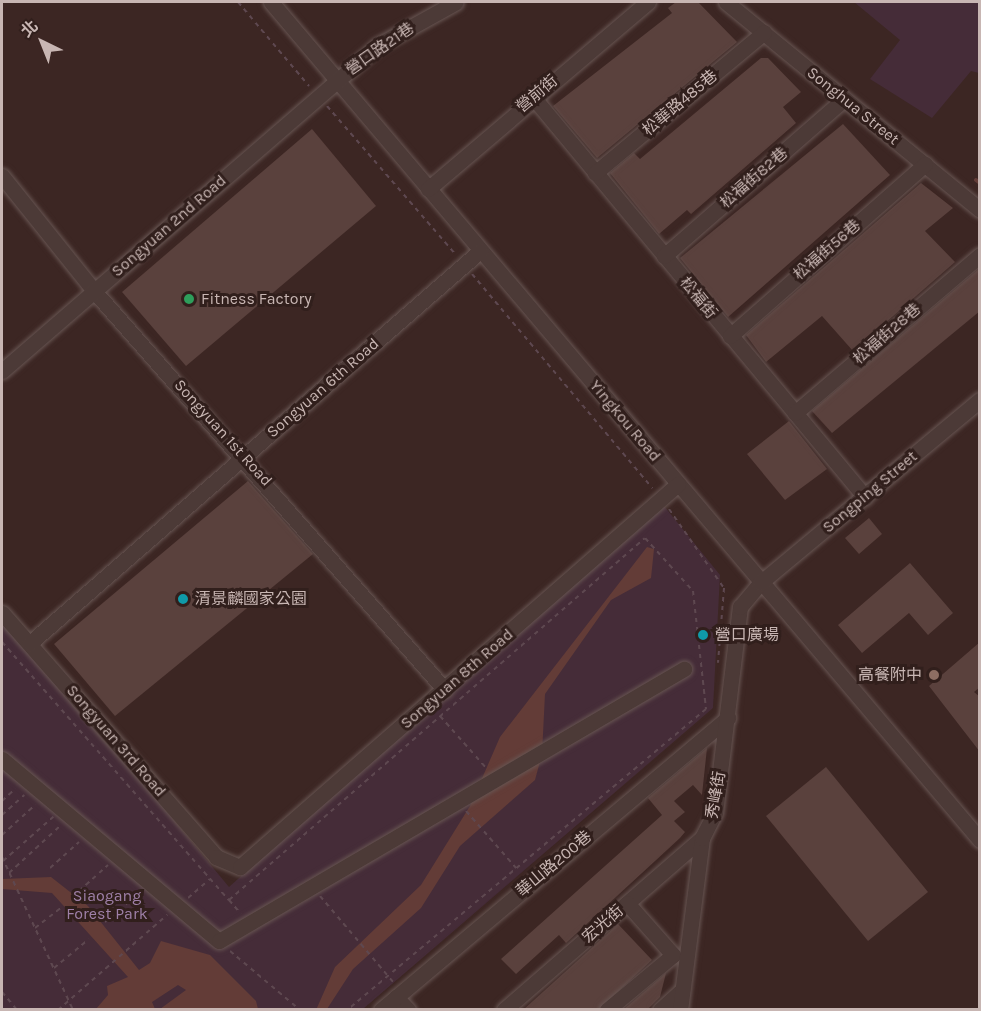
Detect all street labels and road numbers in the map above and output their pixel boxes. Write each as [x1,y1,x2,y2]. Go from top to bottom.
street label: 營口路21巷 [342,19,418,79]
street label: Songhua Street [803,63,903,149]
street label: 松華路485巷 [639,66,721,140]
street label: 營前街 [512,71,562,117]
street label: 松福街82巷 [716,143,792,213]
street label: Songyuan 2nd Road [108,171,230,281]
street label: 松福街56巷 [790,216,864,284]
street label: 松福街 [675,273,721,323]
street label: 松福街28巷 [849,299,925,369]
street label: Songyuan 6th Road [263,334,383,442]
street label: Songyuan 1st Road [170,376,276,490]
street label: Yingkou Road [585,376,665,466]
street label: Songping Street [819,447,921,537]
street label: Songyuan 8th Road [397,625,517,733]
street label: Songyuan 3rd Road [62,681,170,801]
street label: 秀峰街 [702,770,730,820]
street label: 華山路200巷 [512,827,596,901]
street label: 宏光街 [579,901,627,947]

